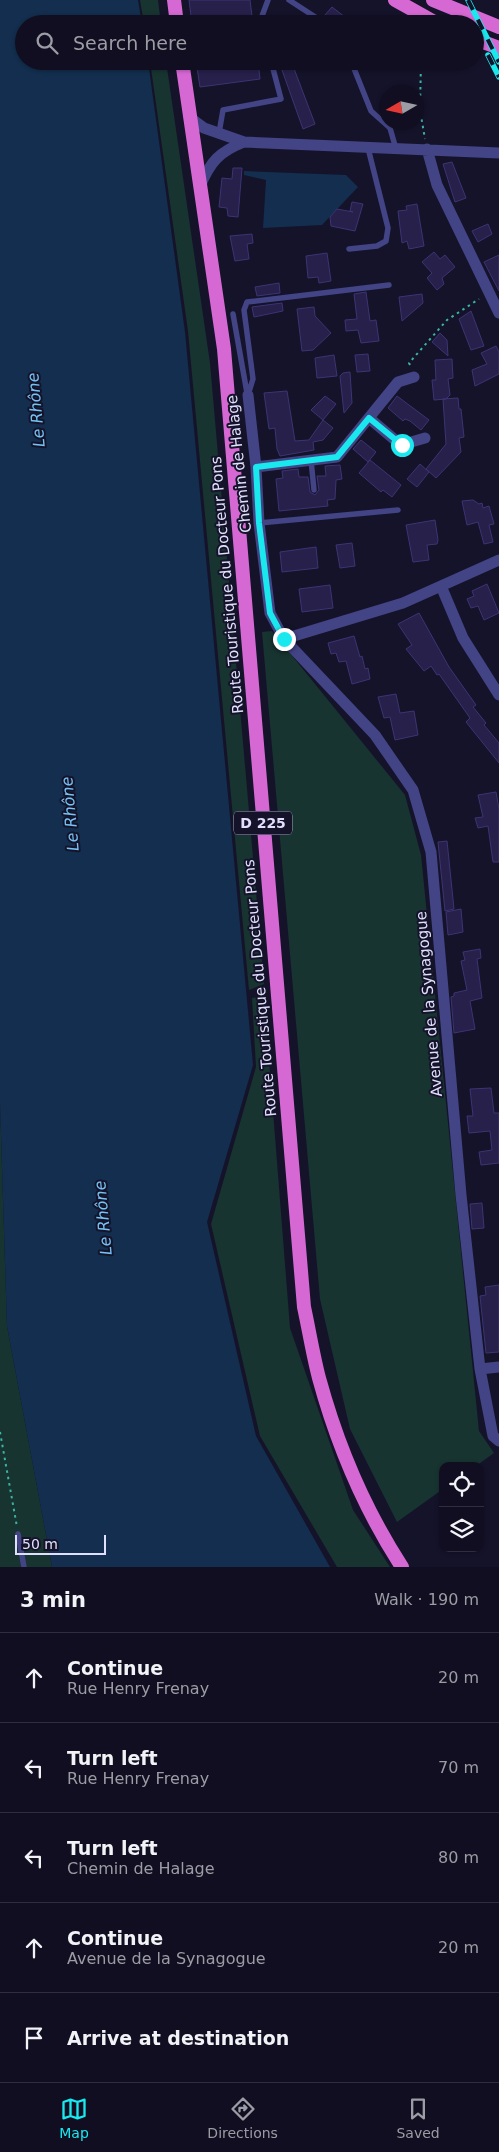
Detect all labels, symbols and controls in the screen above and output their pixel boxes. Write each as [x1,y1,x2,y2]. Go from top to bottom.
search box [15,15,484,70]
icon: search [33,29,61,57]
text: Search here [73,32,187,54]
north arrow [379,85,424,130]
water label: Le Rhône [23,372,49,448]
street label: Chemin de Halage [223,394,255,534]
route start [391,434,414,457]
street label: Route Touristique du Docteur Pons [207,455,247,714]
route end [273,628,296,651]
water label: Le Rhône [57,776,83,852]
road number: D 225 [234,811,292,834]
street label: Route Touristique du Docteur Pons [240,858,280,1117]
street label: Avenue de la Synagogue [412,910,446,1098]
water label: Le Rhône [90,1180,116,1256]
map controls [439,1462,484,1552]
button: locate [439,1462,484,1507]
button: layers [439,1507,484,1552]
scale bar [15,1532,106,1555]
text: 50 m [22,1536,58,1552]
text: 3 min [20,1588,86,1612]
text: Walk · 190 m [374,1590,479,1609]
text: Continue [67,1657,163,1679]
icon: ahead [20,1664,48,1692]
text: 20 m [438,1668,479,1687]
text: Rue Henry Frenay [67,1679,209,1698]
text: Turn left [67,1747,158,1769]
icon: left [20,1754,48,1782]
text: 70 m [438,1758,479,1777]
text: Rue Henry Frenay [67,1769,209,1788]
text: Turn left [67,1837,158,1859]
icon: left [20,1844,48,1872]
text: 80 m [438,1848,479,1867]
text: Chemin de Halage [67,1859,215,1878]
text: Continue [67,1927,163,1949]
icon: ahead [20,1934,48,1962]
text: 20 m [438,1938,479,1957]
text: Avenue de la Synagogue [67,1949,266,1968]
icon: arrive [20,2024,48,2052]
text: Arrive at destination [67,2027,289,2049]
tab: Map [59,2095,89,2141]
tab: Directions [207,2095,278,2141]
tab: Saved [396,2095,440,2141]

